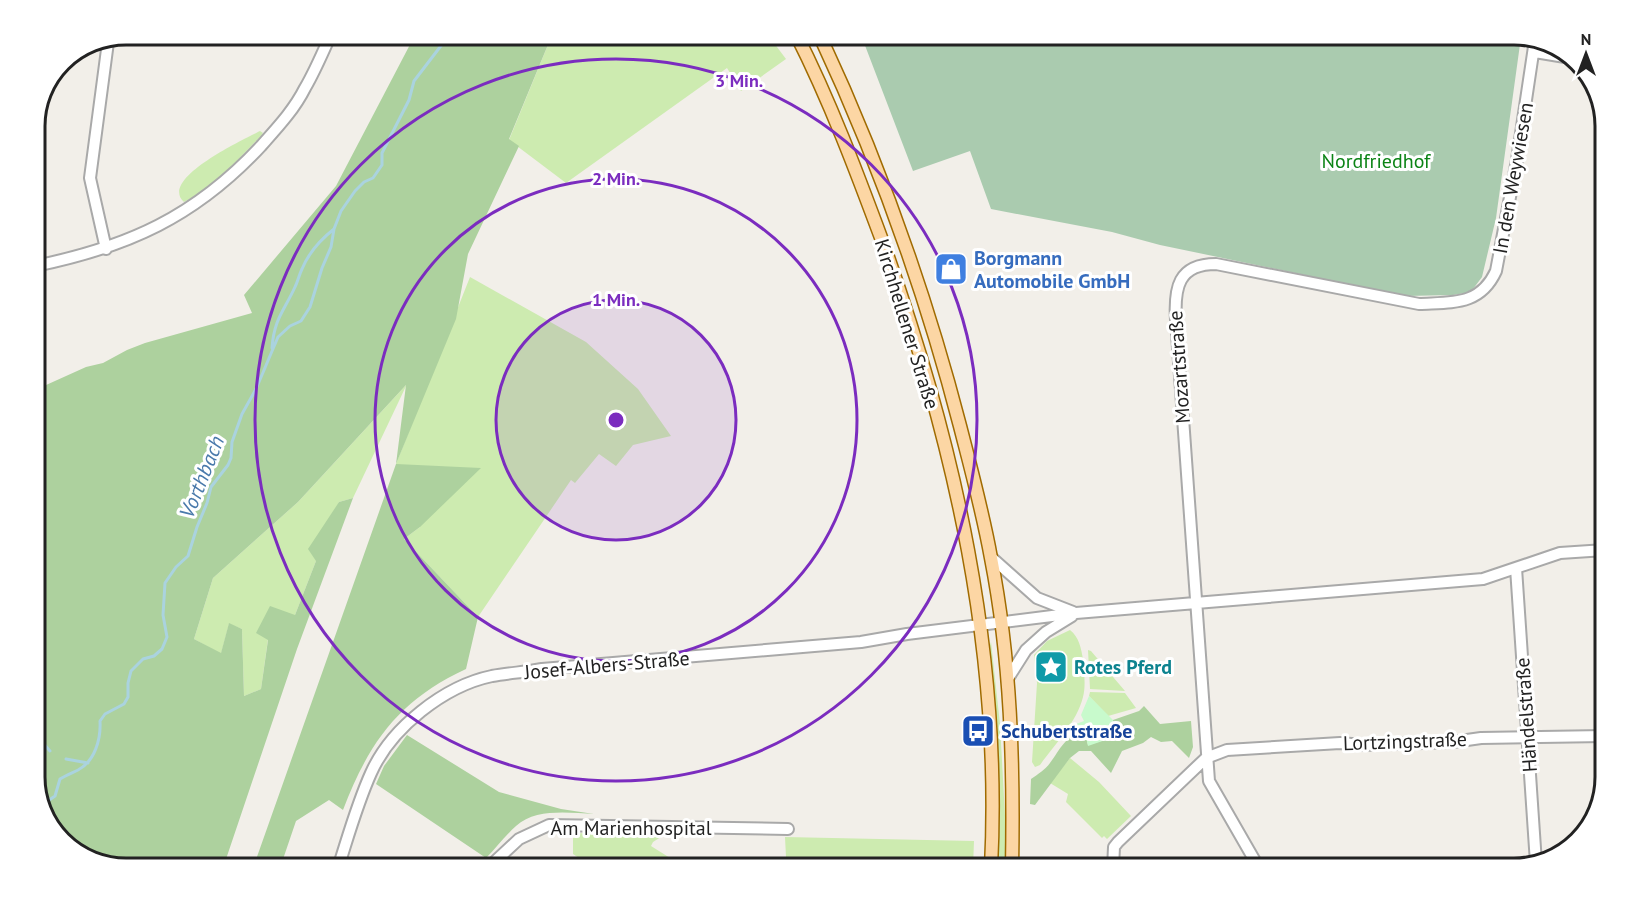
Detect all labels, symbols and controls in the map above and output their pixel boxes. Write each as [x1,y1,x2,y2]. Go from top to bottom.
north arrow [1556,24,1616,84]
text: N [1581,29,1591,49]
text: 3 Min. [715,69,763,92]
street label: In den Weywiesen [1487,100,1539,256]
park label: Nordfriedhof [1322,148,1432,174]
text: 2 Min. [592,167,640,190]
street label: Kirchhellener Straße [869,236,945,412]
place label: Borgmann Automobile GmbH [974,245,1130,294]
shop icon: Borgmann Automobile GmbH [933,251,969,287]
text: 1 Min. [592,288,640,311]
street label: Mozartstraße [1162,310,1196,424]
centre of rings [606,410,626,430]
water label: Vorthbach [173,432,230,522]
street label: Josef-Albers-Straße [522,645,691,685]
place icon: Rotes Pferd [1033,649,1069,685]
place label: Rotes Pferd [1074,654,1172,680]
street label: Händelstraße [1509,657,1543,773]
bus stop icon: Schubertstraße [960,713,996,749]
place label: Schubertstraße [1001,718,1133,744]
street label: Lortzingstraße [1343,726,1467,756]
street label: Am Marienhospital [550,815,712,841]

